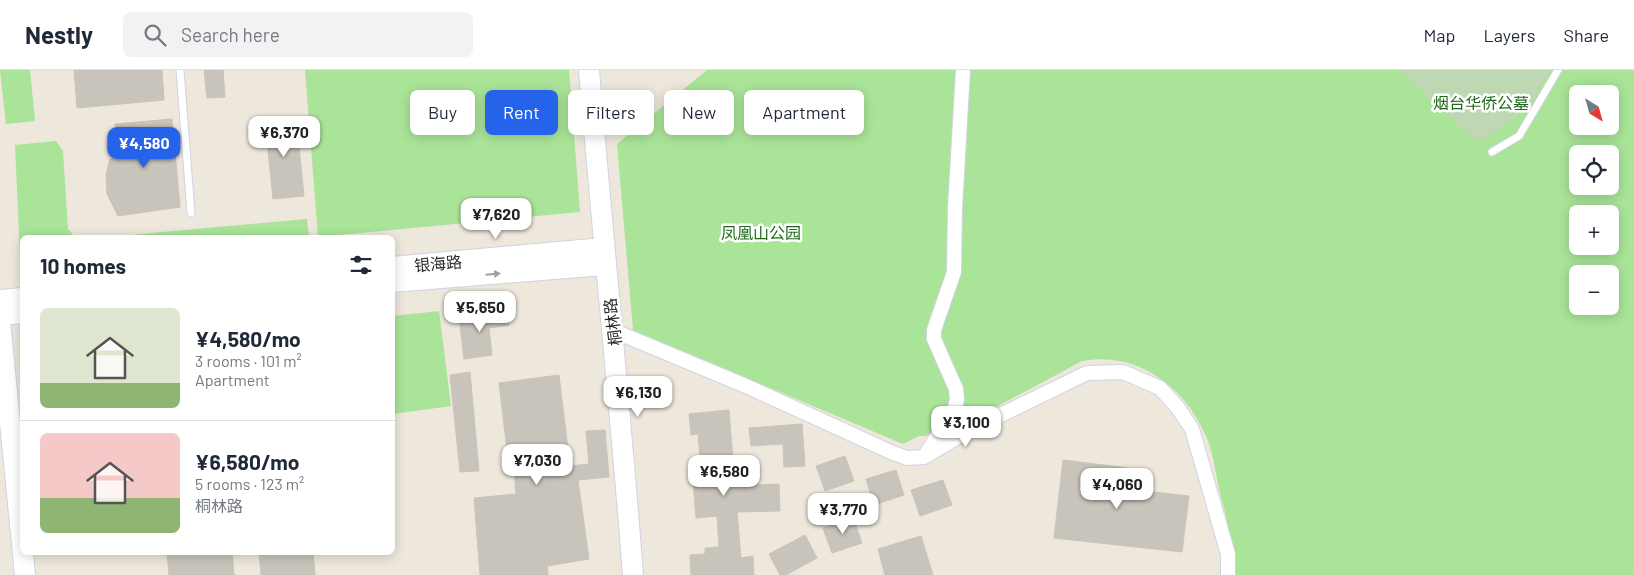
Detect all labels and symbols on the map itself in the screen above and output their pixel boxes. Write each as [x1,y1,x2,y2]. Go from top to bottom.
north arrow [1569,85,1619,135]
park label: 烟台华侨公墓 [1433,93,1529,112]
pin: ¥6,370 [243,116,325,158]
pin: ¥4,580 [103,126,185,169]
pin: ¥7,620 [455,198,537,240]
park label: 凤凰山公园 [721,223,801,242]
street label: 银海路 [413,251,463,275]
one-way arrow [486,270,502,278]
pin: ¥5,650 [439,290,521,333]
street label: 桐林路 [600,297,624,347]
pin: ¥6,130 [597,376,679,418]
pin: ¥3,100 [925,406,1007,448]
pin: ¥7,030 [496,444,578,486]
pin: ¥6,580 [683,454,765,497]
pin: ¥4,060 [1076,468,1158,510]
pin: ¥3,770 [802,492,884,535]

